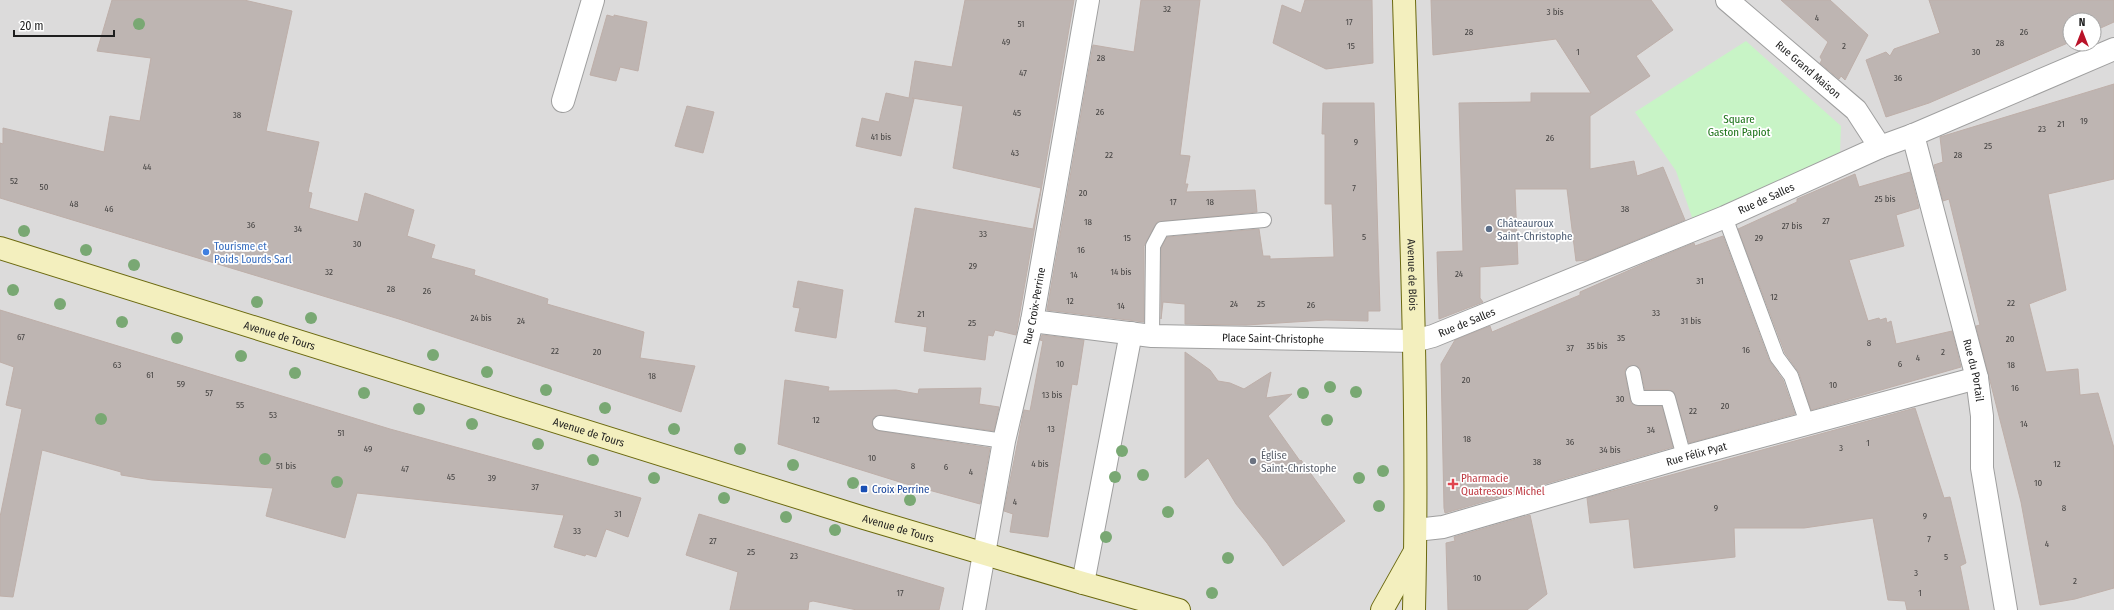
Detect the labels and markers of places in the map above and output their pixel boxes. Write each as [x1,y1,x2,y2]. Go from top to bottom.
place label: Châteauroux Saint-Christophe [1497,217,1573,243]
marker: Châteauroux Saint-Christophe [1484,224,1494,234]
place label: Tourisme et Poids Lourds Sarl [214,240,292,266]
marker: Tourisme et Poids Lourds Sarl [201,247,211,257]
place label: Église Saint-Christophe [1261,448,1337,475]
marker: Église Saint-Christophe [1248,456,1258,466]
place label: Pharmacie Quatresous Michel [1461,472,1545,498]
marker: Pharmacie Quatresous Michel [1448,479,1458,489]
place label: Croix Perrine [872,483,929,496]
marker: Croix Perrine [859,484,869,494]

